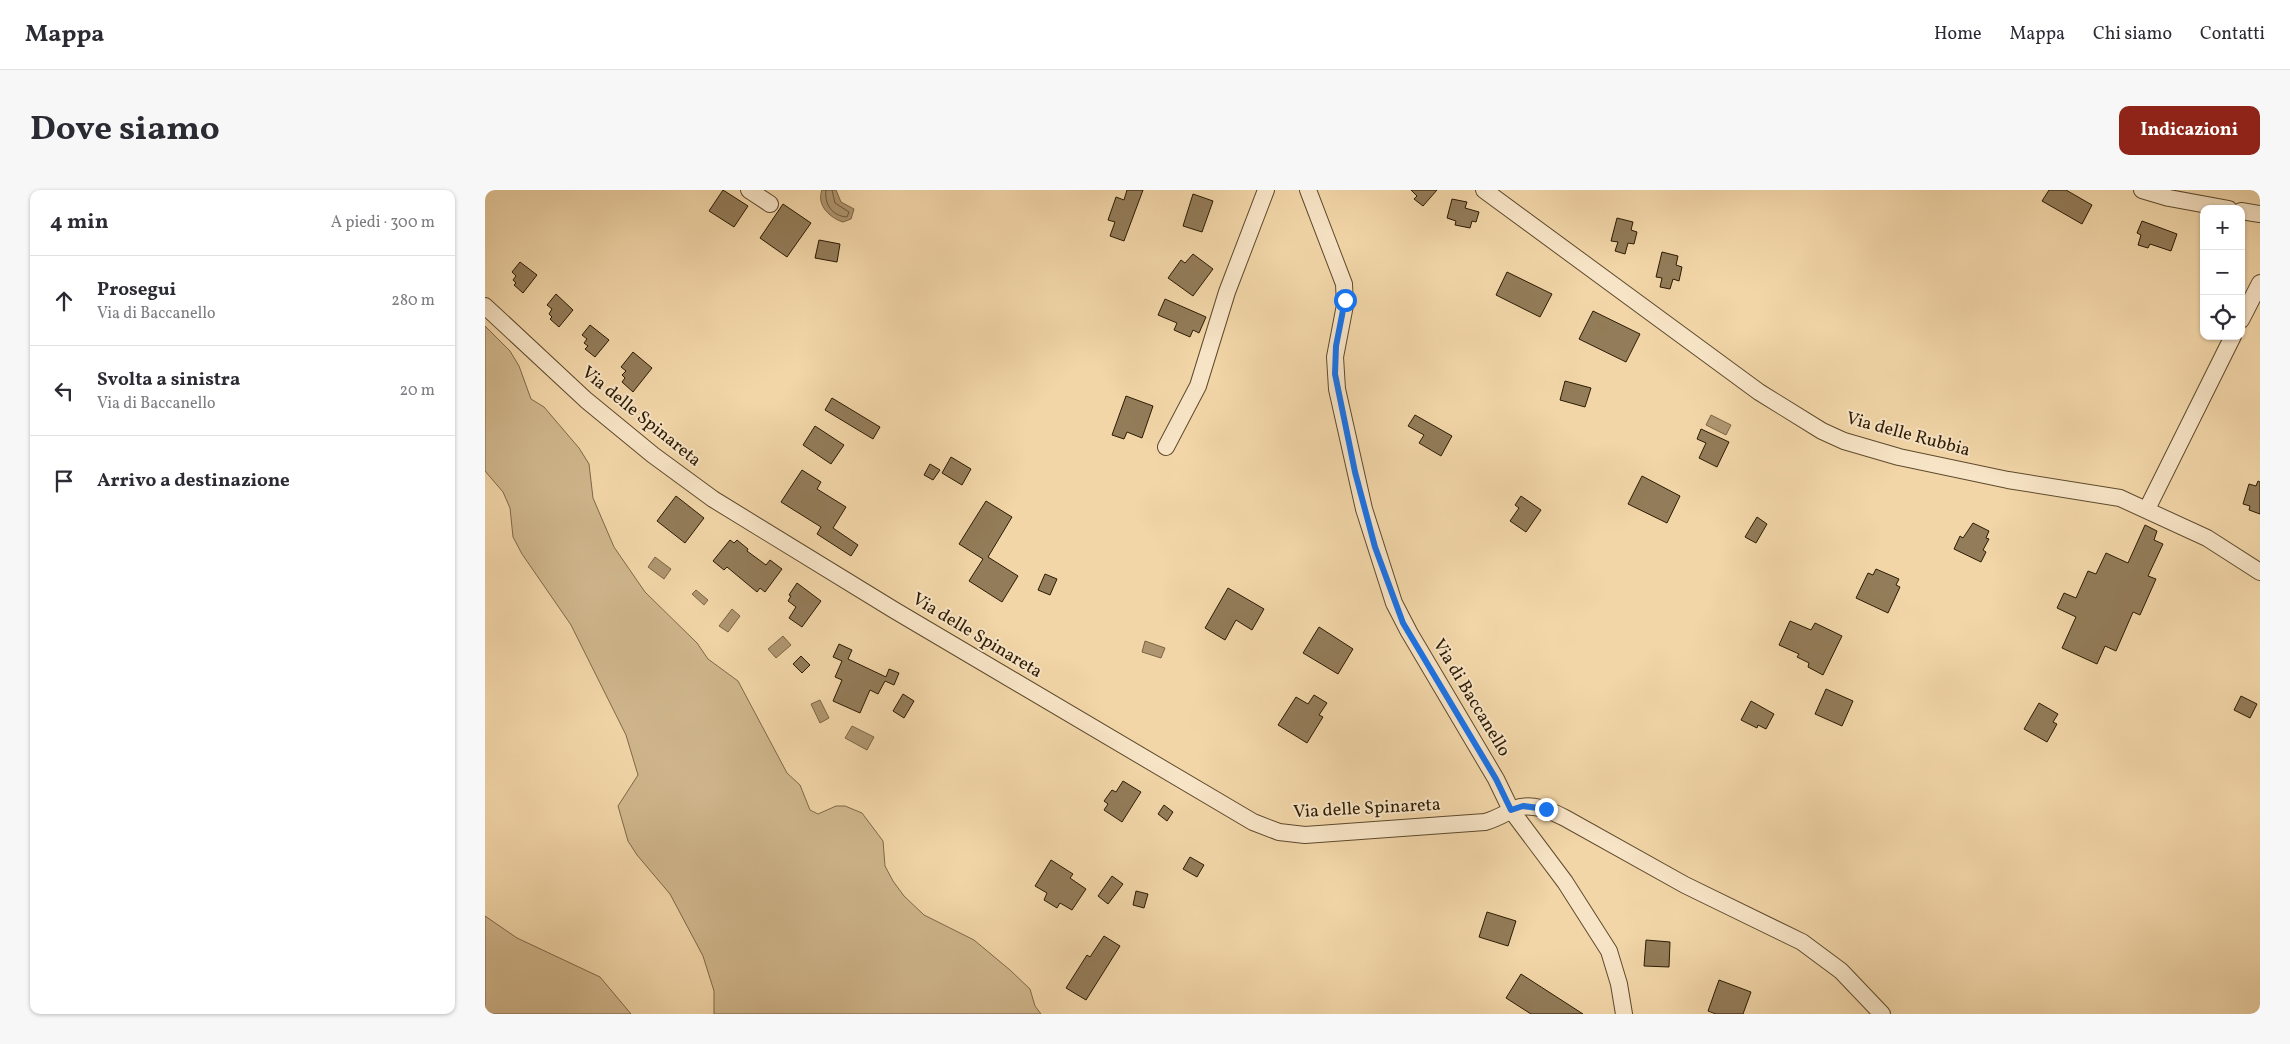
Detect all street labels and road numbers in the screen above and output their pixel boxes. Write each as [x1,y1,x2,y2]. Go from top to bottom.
street label: Via delle Spinareta [576,361,706,473]
street label: Via delle Rubbia [1843,406,1973,464]
street label: Via delle Spinareta [907,587,1047,685]
street label: Via di Baccanello [1426,634,1516,762]
street label: Via delle Spinareta [1293,793,1441,825]

